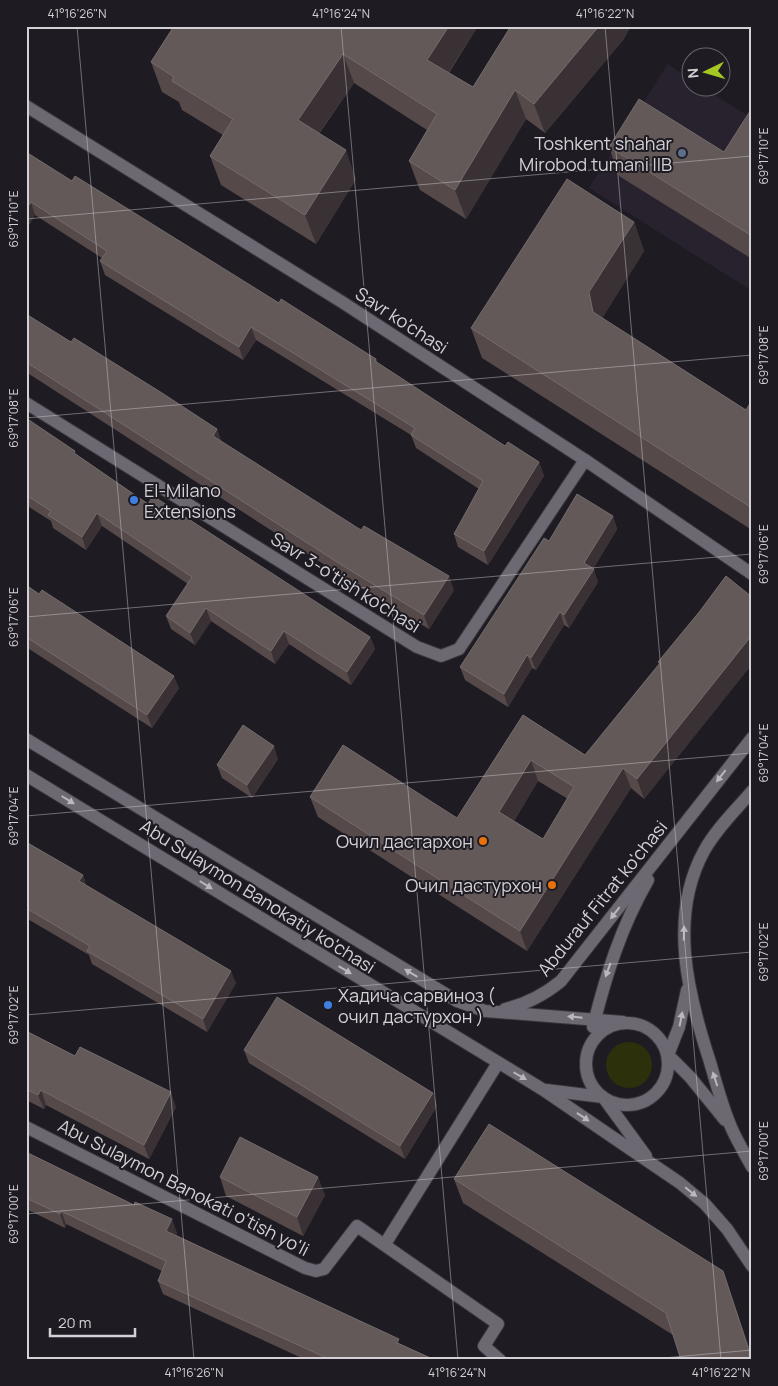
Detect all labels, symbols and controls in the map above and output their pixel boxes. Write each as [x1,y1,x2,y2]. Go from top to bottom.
text: 41°16'26"N [47,5,107,22]
text: 41°16'24"N [312,5,370,22]
text: 41°16'22"N [576,5,634,22]
north arrow [680,48,730,98]
text: N [683,67,702,79]
text: 69°17'10"E [755,127,772,184]
place label: Toshkent shahar Mirobod tumani IIB [519,131,673,176]
marker: Toshkent shahar Mirobod tumani IIB [676,147,688,159]
text: 69°17'10"E [5,190,22,247]
street label: Savr ko'chasi [351,281,453,359]
text: 69°17'08"E [755,325,772,385]
text: 69°17'08"E [5,388,22,448]
place label: El-Milano Extensions [144,478,236,523]
marker: El-Milano Extensions [128,494,140,506]
text: 69°17'06"E [755,524,772,584]
street label: Savr 3-o'tish ko'chasi [267,526,425,638]
text: 69°17'06"E [5,587,22,647]
text: 69°17'04"E [755,723,772,783]
one-way arrow [716,769,727,782]
text: 69°17'04"E [5,786,22,846]
one-way arrow [61,796,74,805]
street label: Abu Sulaymon Banokatiy ko'chasi [136,814,380,978]
street label: Abdurauf Fitrat ko'chasi [532,815,672,981]
place label: Очил дастархон [336,829,473,853]
marker: Очил дастархон [477,835,489,847]
place label: Очил дастурхон [405,873,542,897]
marker: Очил дастурхон [546,879,558,891]
one-way arrow [200,881,213,890]
one-way arrow [609,906,620,919]
text: 69°17'02"E [755,922,772,982]
one-way arrow [680,925,688,941]
one-way arrow [604,963,612,978]
one-way arrow [338,966,351,975]
one-way arrow [405,968,418,977]
place label: Хадича сарвиноз ( очил дастурхон ) [338,983,495,1028]
text: 69°17'02"E [5,985,22,1045]
marker: Хадича сарвиноз ( очил дастурхон ) [322,999,334,1011]
one-way arrow [677,1012,685,1027]
one-way arrow [567,1013,583,1021]
one-way arrow [711,1071,719,1086]
one-way arrow [513,1072,528,1080]
one-way arrow [576,1112,589,1122]
street label: Abu Sulaymon Banokati o'tish yo'li [54,1113,314,1261]
text: 69°17'00"E [755,1121,772,1181]
text: 69°17'00"E [5,1184,22,1244]
one-way arrow [684,1187,697,1198]
scale bar [50,1306,135,1338]
text: 20 m [58,1312,91,1333]
text: 41°16'26"N [164,1364,224,1381]
text: 41°16'24"N [428,1364,486,1381]
text: 41°16'22"N [692,1364,750,1381]

